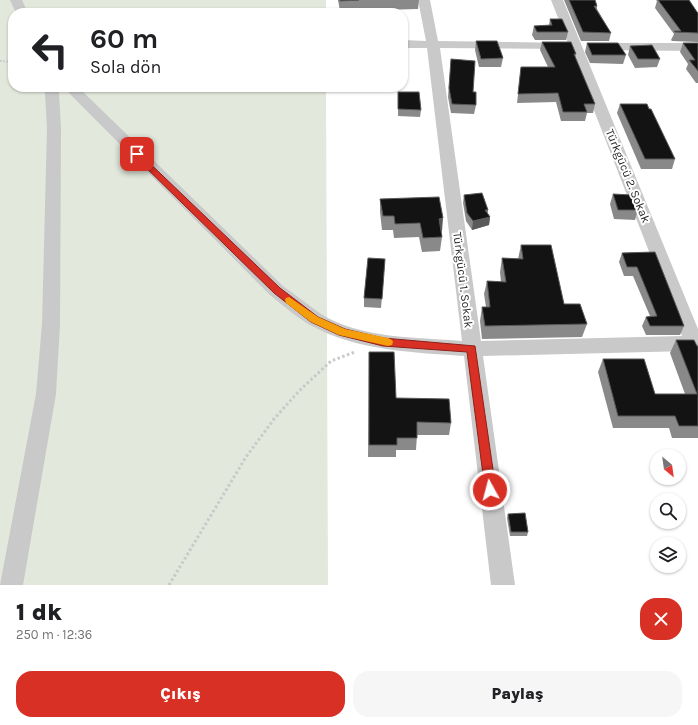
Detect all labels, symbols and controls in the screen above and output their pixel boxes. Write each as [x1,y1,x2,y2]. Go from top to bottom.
text: 60 m [90,22,158,55]
icon: left [24,24,76,76]
text: Sola dön [90,56,161,78]
street label: Türkgücü 2. Sokak [603,127,653,225]
pin [120,137,154,171]
icon: arrive [126,143,148,165]
street label: Türkgücü 1. Sokak [450,231,476,329]
north arrow [650,449,686,485]
map controls [650,449,686,573]
position arrow [469,469,511,511]
button: search [650,493,686,529]
button: layers [650,537,686,573]
text: 1 dk [16,598,62,626]
button: close [640,598,682,640]
text: 250 m · 12:36 [16,627,92,642]
button: Çıkış [16,671,345,717]
button: Paylaş [353,671,682,717]

